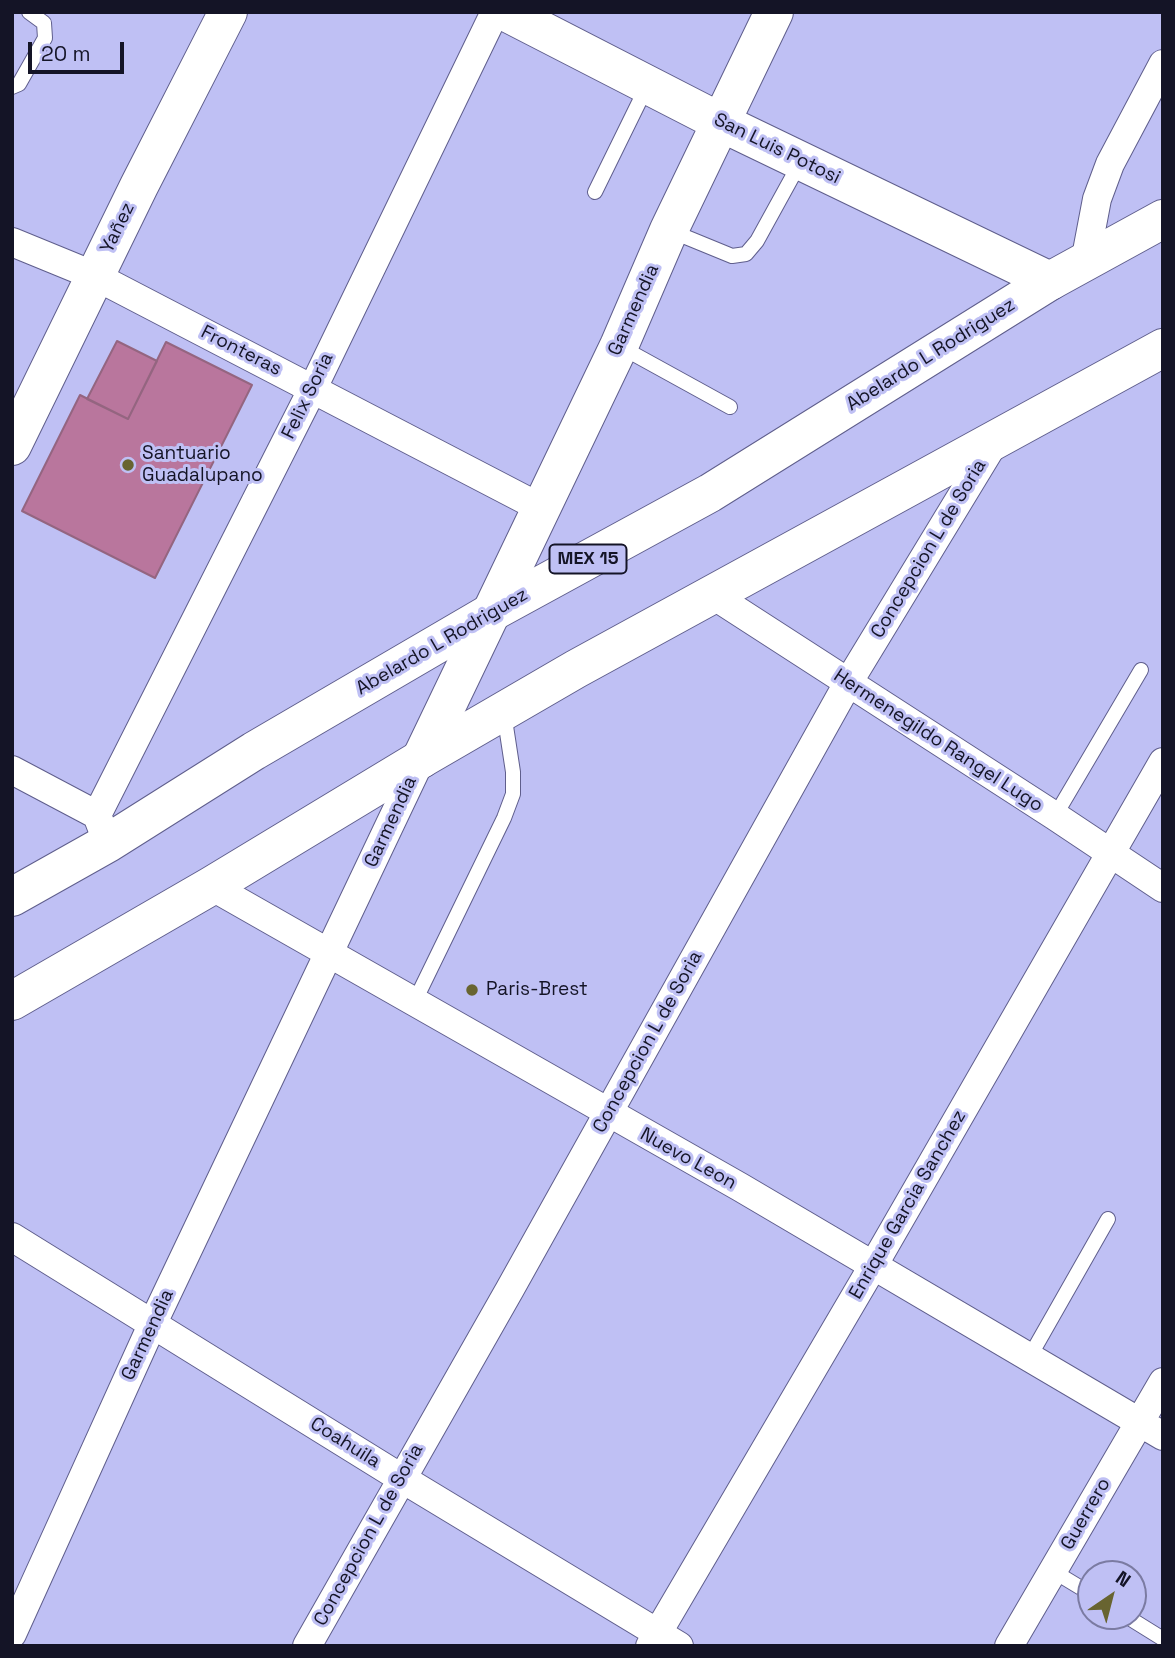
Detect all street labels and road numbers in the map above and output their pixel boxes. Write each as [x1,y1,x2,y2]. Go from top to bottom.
street label: San Luis Potosi [710,109,844,189]
street label: Yañez [96,199,140,257]
street label: Garmendia [604,261,664,359]
street label: Abelardo L Rodriguez [843,294,1019,416]
street label: Fronteras [197,321,285,381]
street label: Felix Soria [277,349,339,443]
street label: Concepcion L de Soria [867,455,991,643]
road number: MEX 15 [550,544,626,574]
street label: Abelardo L Rodriguez [352,584,532,700]
street label: Hermenegildo Rangel Lugo [829,665,1047,817]
street label: Garmendia [360,773,422,871]
street label: Concepcion L de Soria [588,947,708,1137]
street label: Enrique Garcia Sanchez [845,1107,971,1303]
street label: Nuevo Leon [636,1123,740,1195]
street label: Garmendia [117,1286,179,1384]
street label: Coahuila [306,1413,384,1473]
street label: Concepcion L de Soria [309,1440,429,1630]
street label: Guerrero [1056,1474,1116,1554]

